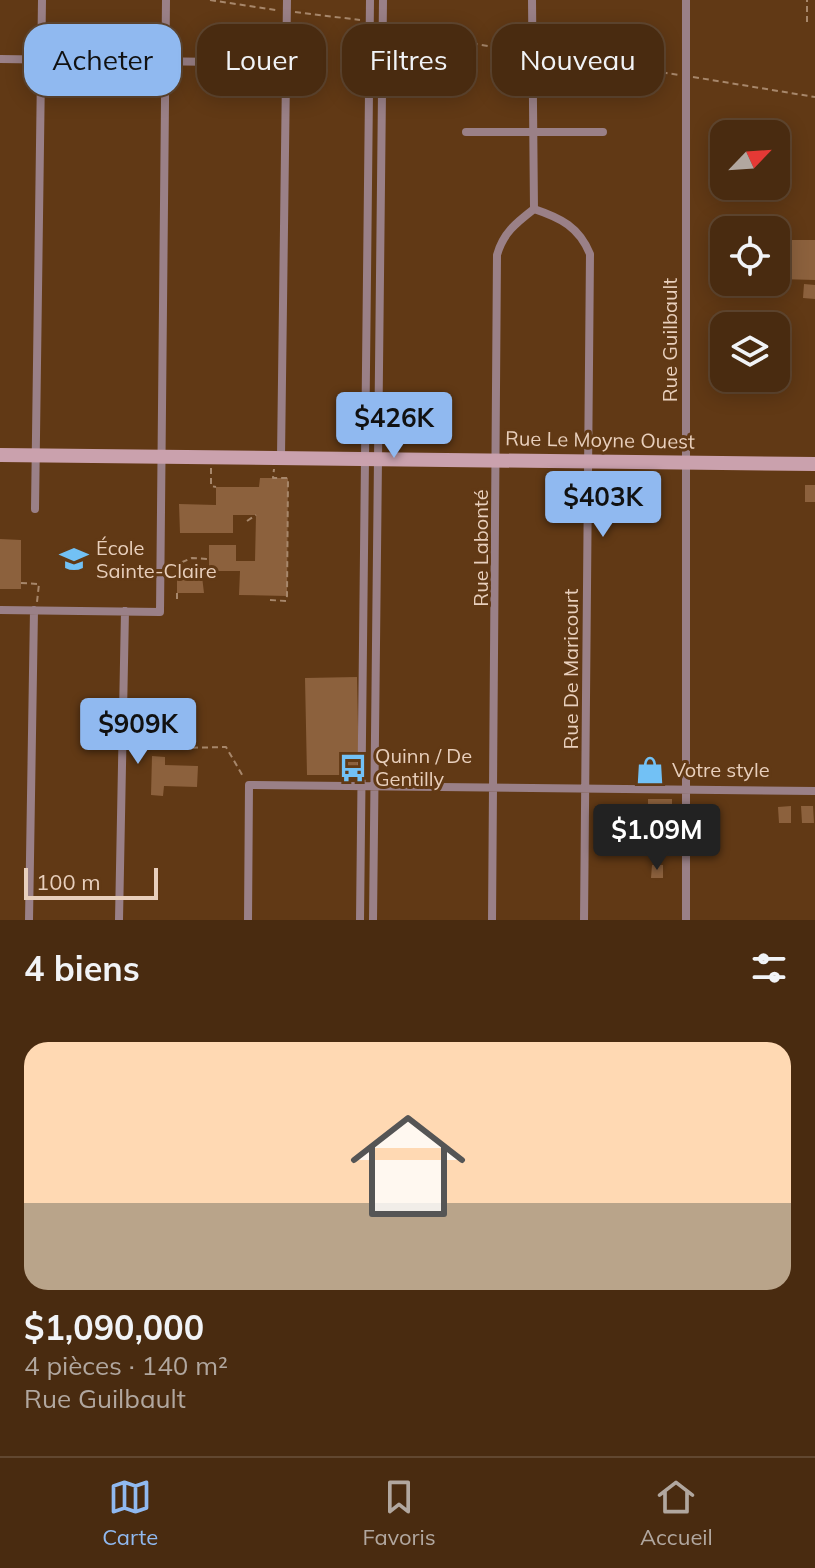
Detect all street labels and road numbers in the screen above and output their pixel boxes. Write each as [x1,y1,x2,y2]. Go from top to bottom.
street label: Rue Guilbault [657,278,682,402]
street label: Rue Le Moyne Ouest [505,425,695,454]
street label: Rue Labonté [468,489,493,607]
street label: Rue De Maricourt [558,588,583,750]

